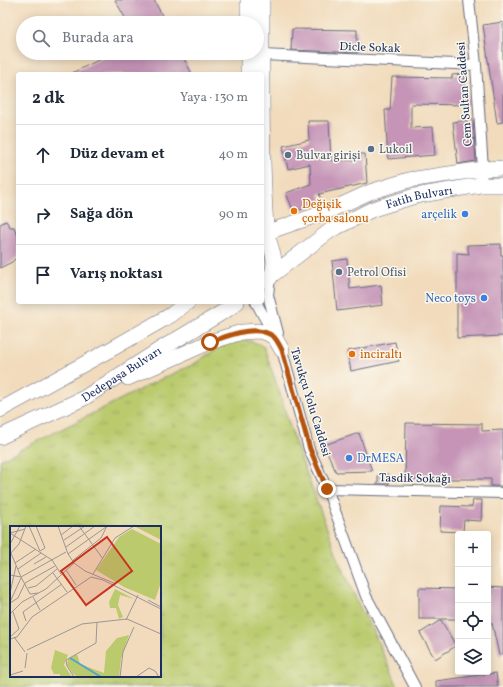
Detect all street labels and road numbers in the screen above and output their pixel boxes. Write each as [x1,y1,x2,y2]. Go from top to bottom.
street label: Dicle Sokak [339,39,401,57]
street label: Cem Sultan Caddesi [453,41,477,147]
street label: Fatih Bulvarı [384,183,454,214]
street label: Dedepaşa Bulvarı [79,343,165,407]
street label: Tavukçu Yolu Caddesi [286,346,334,459]
street label: Tasdik Sokağı [379,470,451,488]

